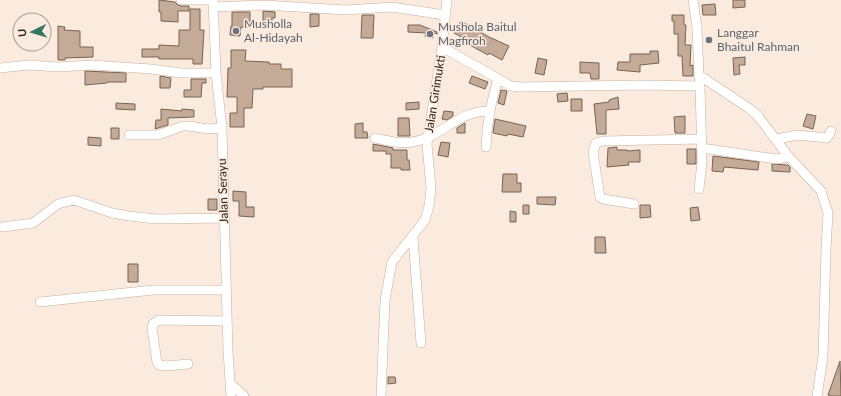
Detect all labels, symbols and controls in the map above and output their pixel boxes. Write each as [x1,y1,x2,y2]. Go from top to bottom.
north arrow [12,12,52,52]
place label: Musholla Al-Hidayah [244,16,303,45]
place label: Mushola Baitul Magfiroh [438,19,517,48]
place label: Langgar Bhaitul Rahman [717,25,800,54]
marker: Musholla Al-Hidayah [231,26,241,36]
text: U [15,28,28,38]
marker: Mushola Baitul Magfiroh [425,29,435,39]
marker: Langgar Bhaitul Rahman [704,35,714,45]
street label: Jalan Girimukti [421,54,448,134]
street label: Jalan Serayu [214,158,231,224]

